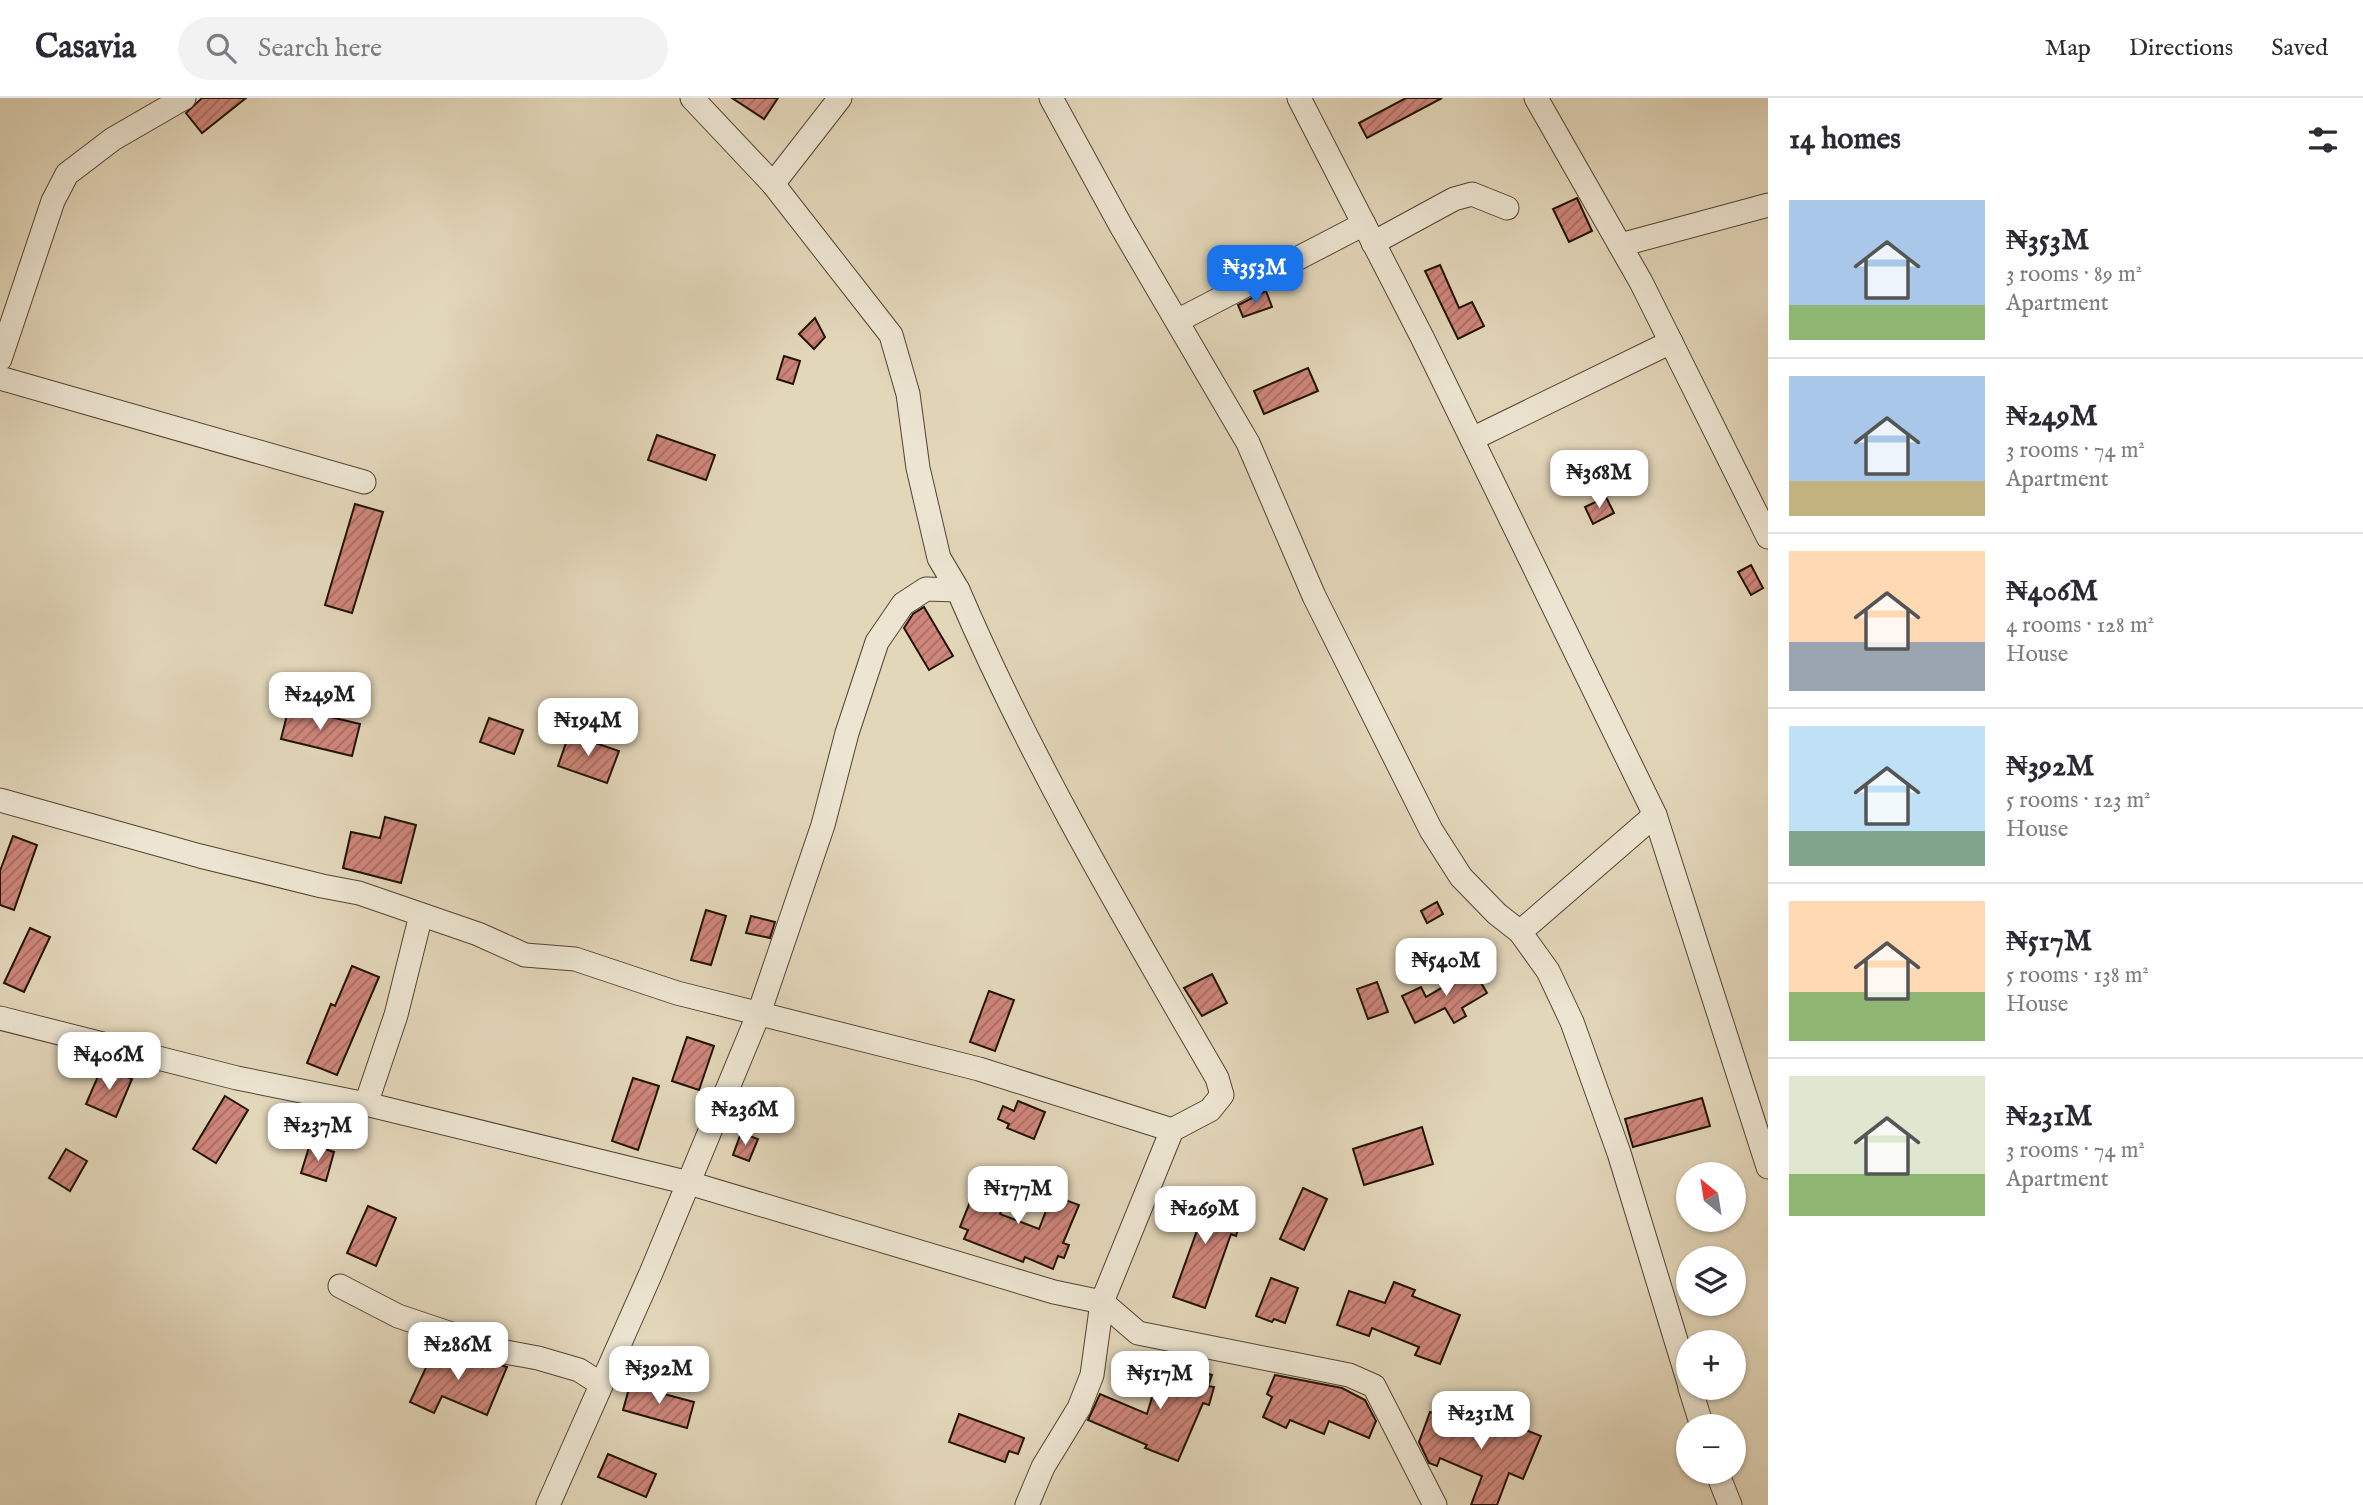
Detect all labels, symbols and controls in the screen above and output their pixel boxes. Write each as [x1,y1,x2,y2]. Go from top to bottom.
search box [178,17,668,80]
text: Casavia [35,27,136,69]
icon: search [202,29,240,67]
text: Search here [258,32,382,65]
text: Map [2045,33,2091,64]
text: Directions [2129,33,2233,64]
text: Saved [2271,33,2328,64]
text: 14 homes [1789,121,1901,159]
icon: filters [2304,121,2342,159]
text: ₦353M [2006,222,2089,260]
icon: home [1845,228,1929,312]
pin: ₦353M [1206,246,1304,305]
text: ₦353M [1223,253,1287,282]
text: 3 rooms · 89 m² [2006,260,2142,289]
text: Apartment [2006,289,2109,318]
text: ₦249M [2006,398,2098,436]
icon: home [1845,404,1929,488]
text: 3 rooms · 74 m² [2006,436,2145,465]
pin: ₦368M [1550,450,1648,510]
text: ₦368M [1566,458,1632,487]
text: Apartment [2006,465,2109,494]
text: ₦406M [2006,573,2098,611]
icon: home [1845,579,1929,663]
text: 4 rooms · 128 m² [2006,611,2154,640]
text: House [2006,640,2068,669]
pin: ₦249M [271,672,369,732]
text: ₦249M [285,680,355,709]
pin: ₦194M [539,698,637,758]
text: ₦194M [554,706,622,735]
text: ₦392M [2006,748,2094,786]
icon: home [1845,754,1929,838]
text: 5 rooms · 123 m² [2006,786,2151,815]
text: House [2006,815,2068,844]
text: ₦517M [2006,923,2092,961]
icon: home [1845,929,1929,1013]
pin: ₦540M [1397,939,1495,998]
text: ₦540M [1411,946,1481,975]
text: 5 rooms · 138 m² [2006,961,2149,990]
text: House [2006,990,2068,1019]
pin: ₦406M [60,1032,158,1092]
text: ₦406M [74,1040,144,1069]
pin: ₦236M [696,1088,794,1147]
text: ₦236M [711,1095,779,1124]
text: ₦231M [2006,1098,2092,1136]
pin: ₦237M [269,1104,367,1163]
icon: home [1845,1104,1929,1188]
text: ₦237M [284,1111,352,1140]
text: 3 rooms · 74 m² [2006,1136,2145,1165]
north arrow [1676,1162,1746,1232]
map controls [1676,1162,1746,1484]
text: Apartment [2006,1165,2109,1194]
pin: ₦177M [969,1166,1067,1226]
text: ₦177M [984,1174,1052,1203]
pin: ₦269M [1156,1186,1254,1246]
text: ₦269M [1171,1194,1239,1223]
button: layers [1676,1246,1746,1316]
pin: ₦286M [409,1322,507,1382]
text: ₦286M [424,1330,492,1359]
button: + [1676,1330,1746,1400]
pin: ₦392M [610,1346,708,1406]
pin: ₦517M [1111,1352,1209,1411]
text: ₦392M [625,1354,693,1383]
text: ₦517M [1127,1359,1193,1388]
pin: ₦231M [1432,1392,1530,1451]
text: ₦231M [1448,1399,1514,1428]
button: − [1676,1414,1746,1484]

